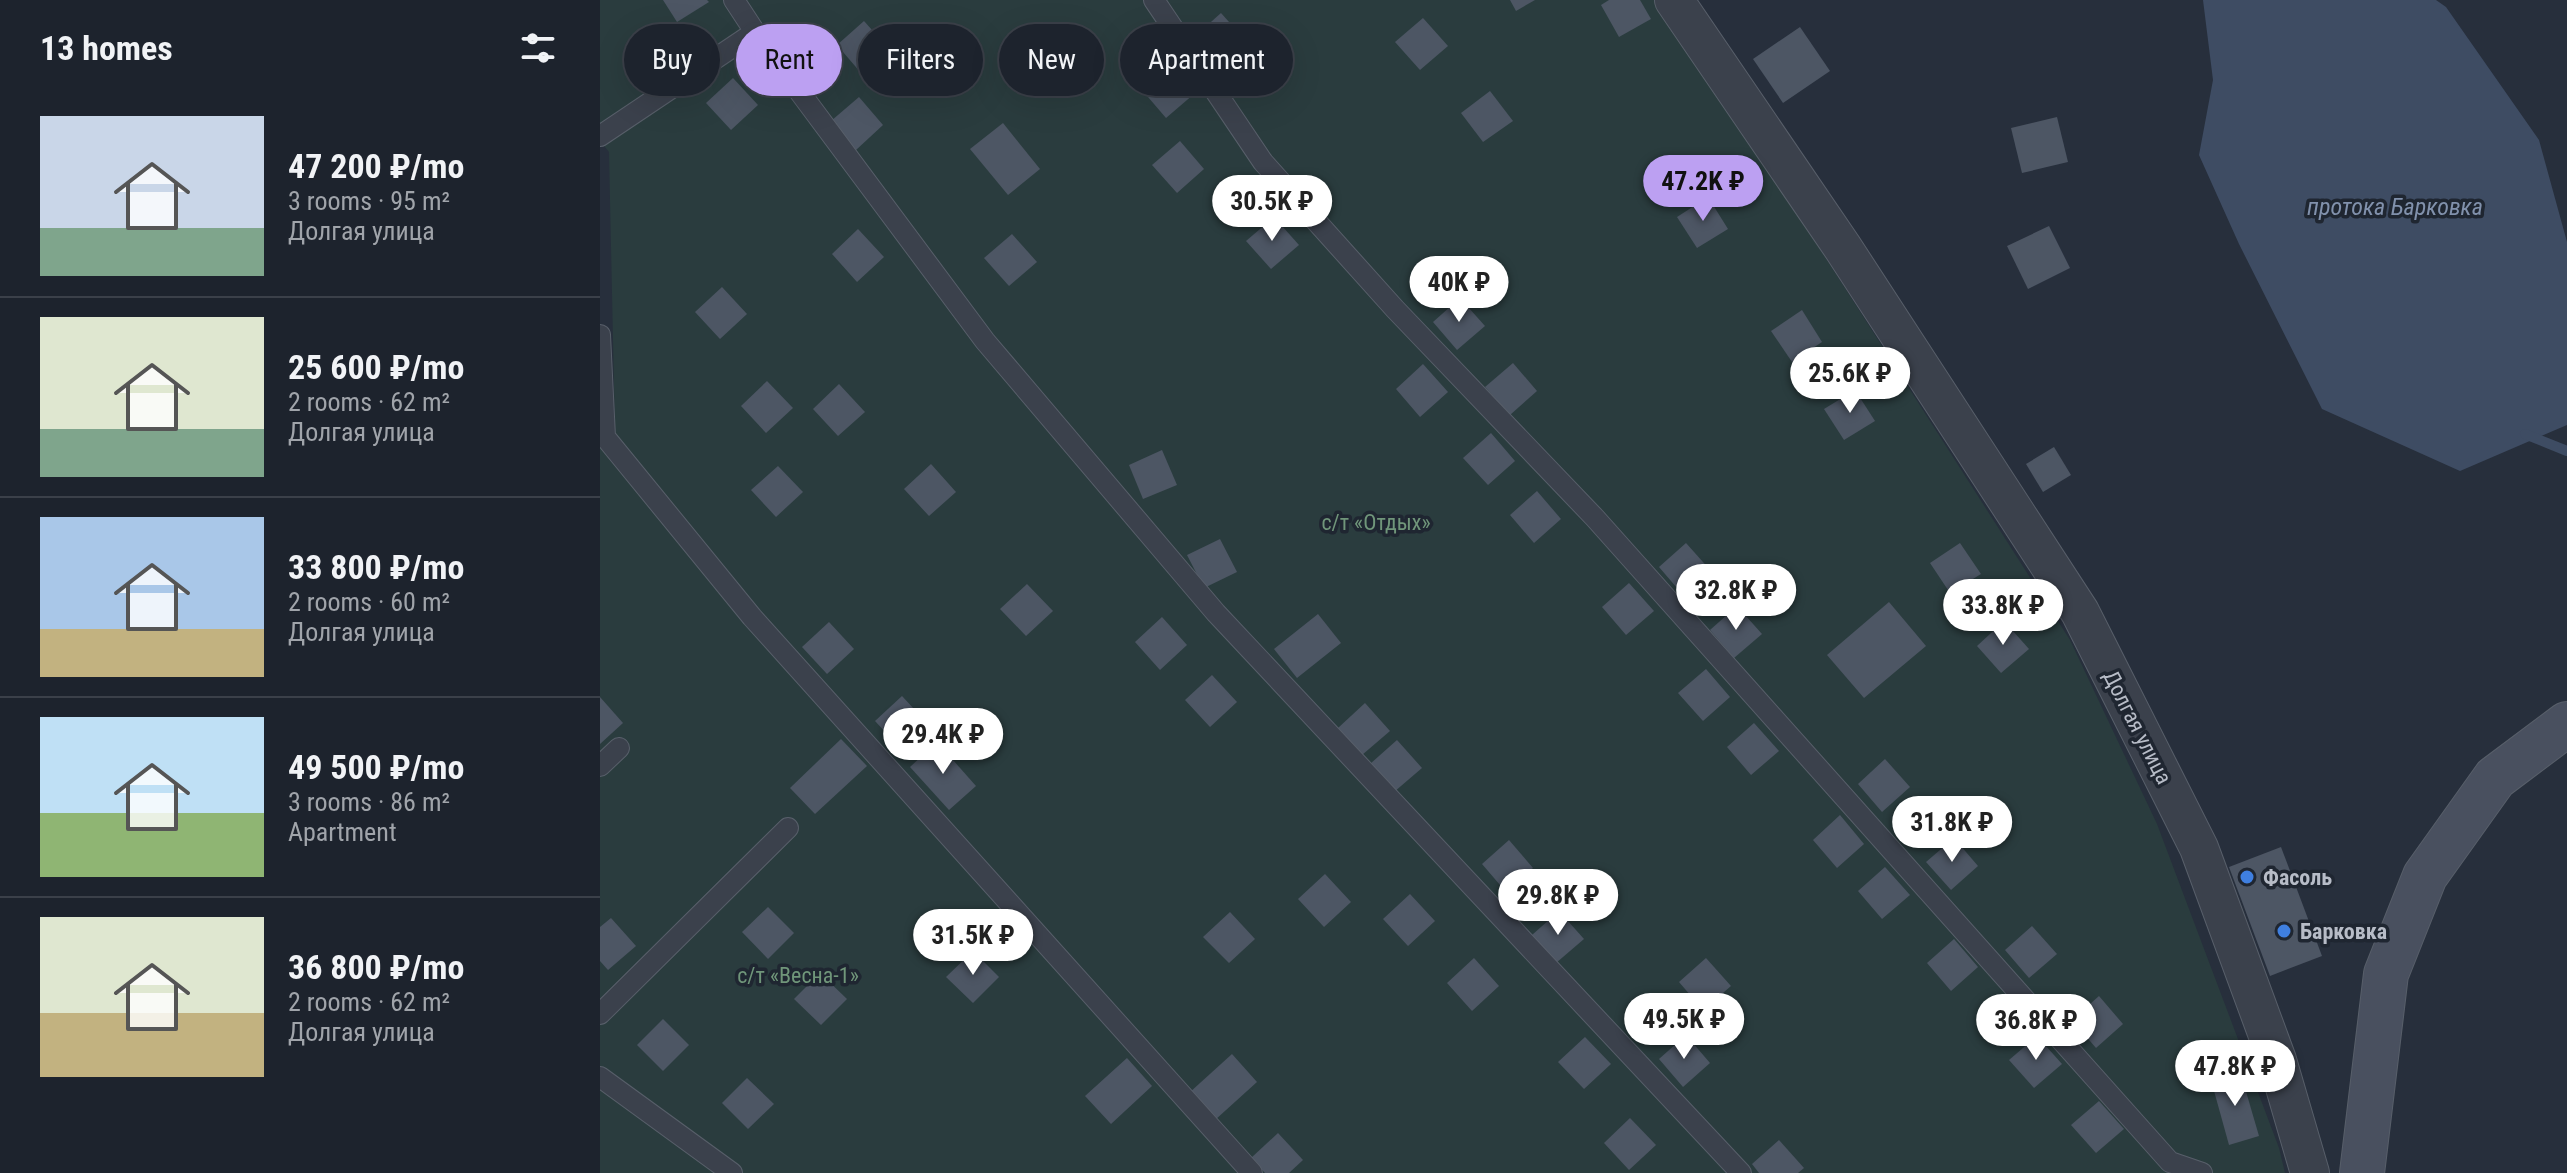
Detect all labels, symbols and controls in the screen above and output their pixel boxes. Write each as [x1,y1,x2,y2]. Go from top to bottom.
chip: Buy [624,24,720,96]
chip: Rent [736,24,842,96]
chip: Filters [858,24,983,96]
chip: New [999,24,1104,96]
chip: Apartment [1120,24,1293,96]
icon: filters [516,26,560,70]
text: 13 homes [40,28,173,68]
text: 47 200 ₽/mo [288,146,464,186]
icon: home [104,148,200,244]
pin: 47.2K ₽ [1629,155,1777,223]
text: 47.2K ₽ [1661,166,1745,196]
pin: 30.5K ₽ [1198,175,1346,243]
text: 3 rooms · 95 m² [288,186,450,216]
text: 30.5K ₽ [1230,186,1314,216]
water label: протока Барковка [2307,193,2483,221]
text: Долгая улица [288,216,435,246]
pin: 40K ₽ [1403,256,1515,324]
text: 40K ₽ [1428,267,1490,297]
text: 25 600 ₽/mo [288,347,464,387]
pin: 25.6K ₽ [1776,347,1924,415]
icon: home [104,349,200,445]
text: 25.6K ₽ [1808,358,1892,388]
text: 2 rooms · 62 m² [288,387,450,417]
text: Долгая улица [288,417,435,447]
park label: с/т «Отдых» [1321,510,1431,535]
text: 33 800 ₽/mo [288,547,464,587]
icon: home [104,549,200,645]
pin: 32.8K ₽ [1662,564,1810,632]
text: 32.8K ₽ [1694,575,1778,605]
pin: 33.8K ₽ [1929,579,2077,647]
text: 2 rooms · 60 m² [288,587,450,617]
text: 33.8K ₽ [1961,590,2045,620]
text: Долгая улица [288,617,435,647]
street label: Долгая улица [2098,666,2177,788]
pin: 29.4K ₽ [869,708,1017,776]
text: 29.4K ₽ [901,719,985,749]
text: 49 500 ₽/mo [288,747,464,787]
icon: home [104,749,200,845]
text: 3 rooms · 86 m² [288,787,450,817]
pin: 31.8K ₽ [1878,796,2026,864]
text: 31.8K ₽ [1910,807,1994,837]
text: Apartment [288,817,397,847]
place label: Фасоль [2263,865,2332,890]
marker: Фасоль [2238,868,2256,886]
pin: 29.8K ₽ [1484,869,1632,937]
text: 29.8K ₽ [1516,880,1600,910]
pin: 31.5K ₽ [899,909,1047,977]
place label: Барковка [2300,919,2387,944]
text: 31.5K ₽ [931,920,1015,950]
marker: Барковка [2275,922,2293,940]
text: 36 800 ₽/mo [288,947,464,987]
icon: home [104,949,200,1045]
park label: с/т «Весна-1» [737,963,859,988]
text: 2 rooms · 62 m² [288,987,450,1017]
pin: 49.5K ₽ [1610,993,1758,1061]
pin: 36.8K ₽ [1962,994,2110,1062]
text: 49.5K ₽ [1642,1004,1726,1034]
text: 36.8K ₽ [1994,1005,2078,1035]
text: Долгая улица [288,1017,435,1047]
pin: 47.8K ₽ [2161,1040,2309,1108]
text: 47.8K ₽ [2193,1051,2277,1081]

